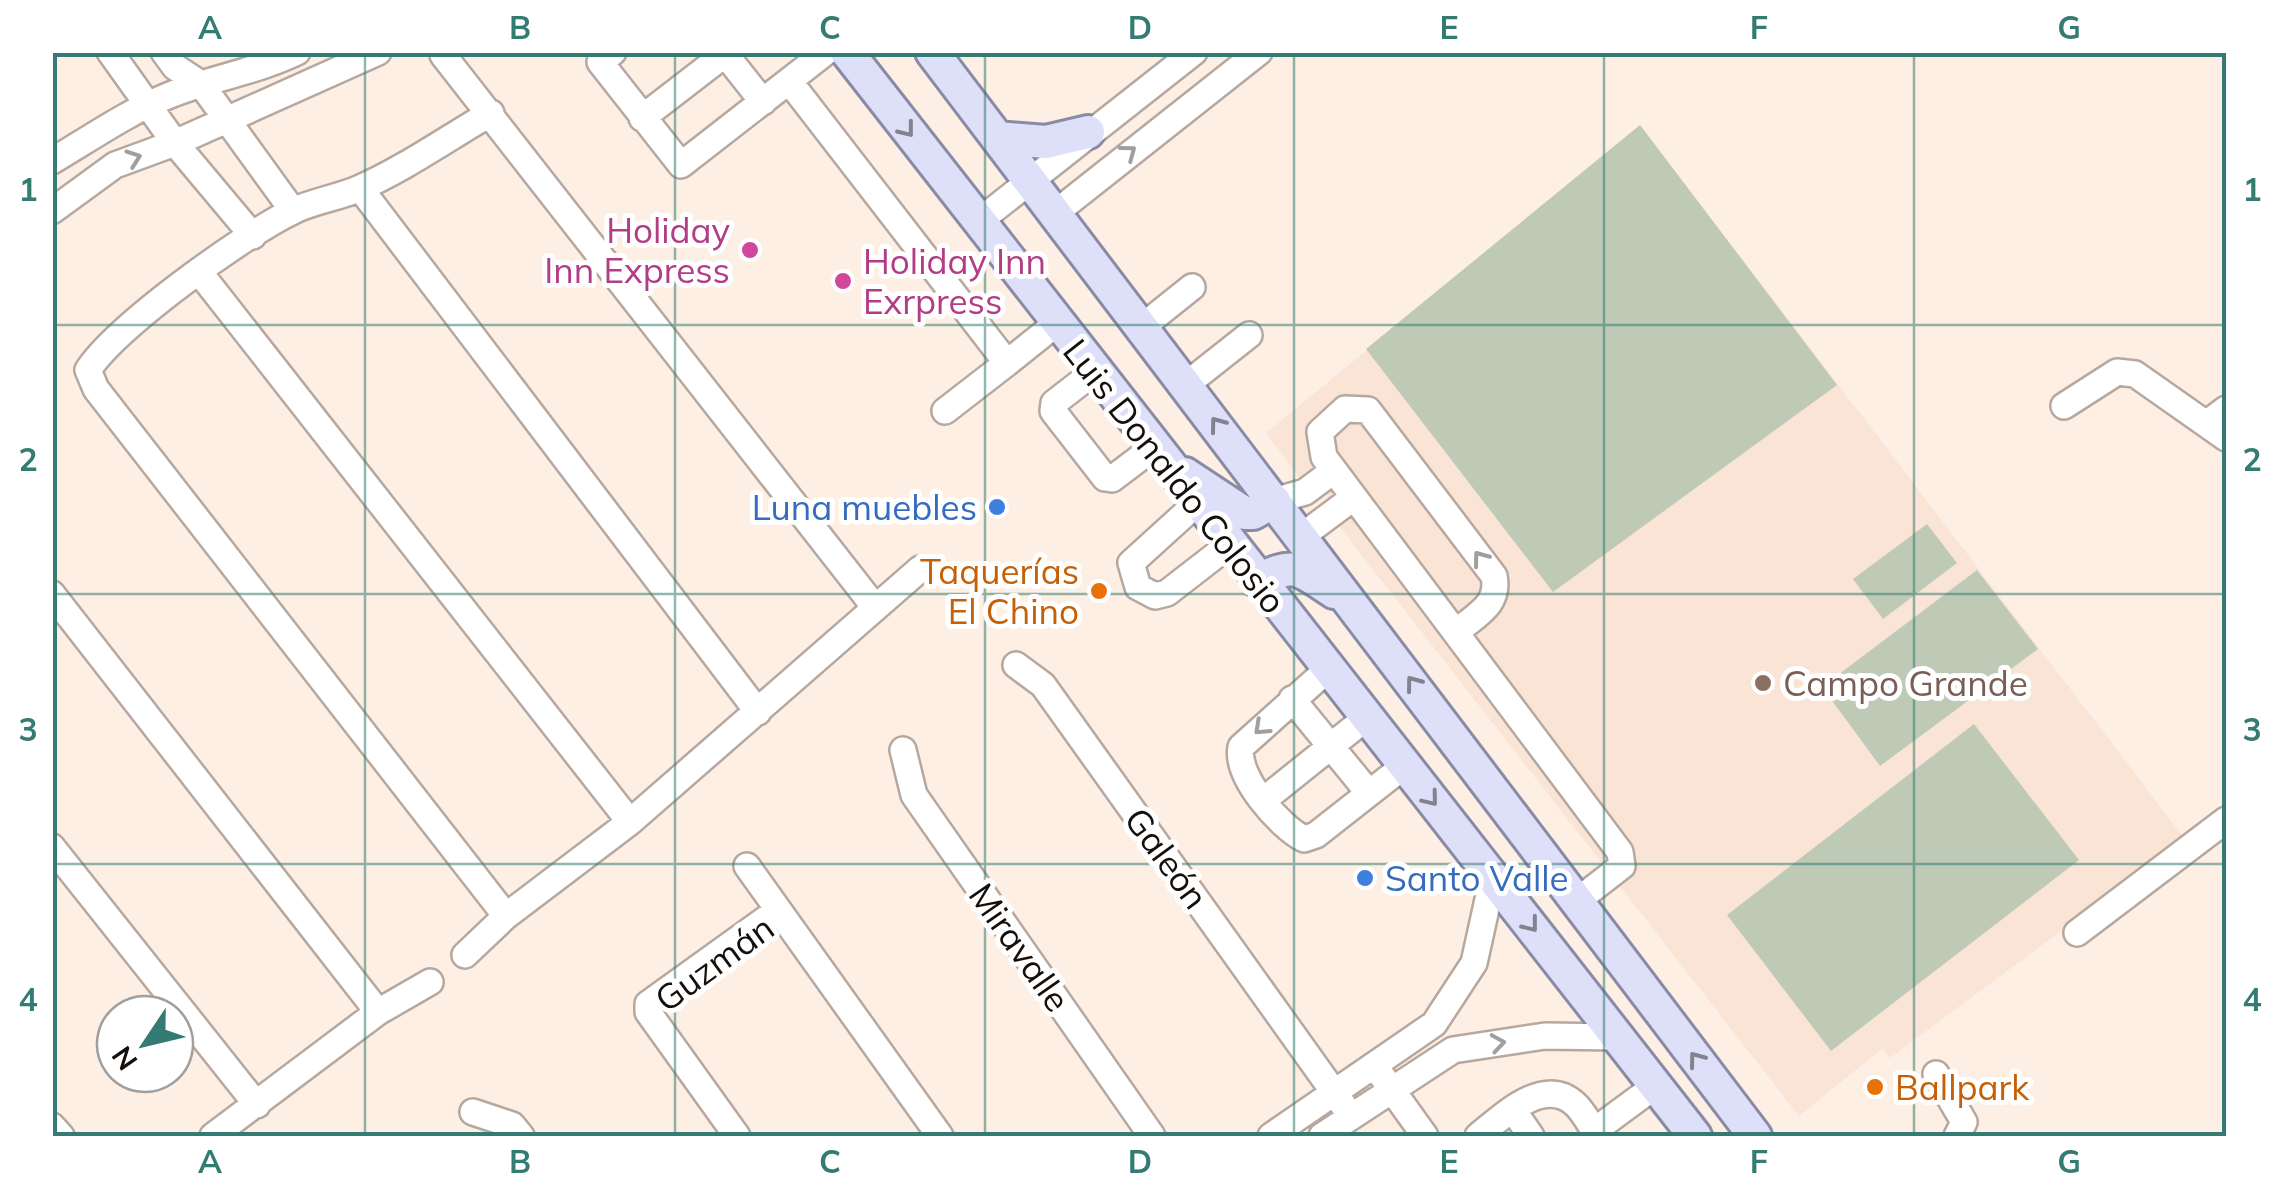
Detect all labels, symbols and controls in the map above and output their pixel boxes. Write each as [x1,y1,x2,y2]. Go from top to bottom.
text: A [198,7,222,47]
text: B [509,7,531,47]
text: C [819,7,841,47]
text: D [1128,7,1152,47]
text: E [1439,7,1459,47]
text: F [1750,7,1768,47]
text: G [2057,7,2081,47]
one-way arrow [895,118,912,136]
one-way arrow [1118,146,1136,164]
one-way arrow [124,150,142,170]
text: 1 [18,169,38,209]
text: 1 [2242,169,2262,209]
place label: Holiday Inn Express [544,208,730,292]
marker: Holiday Inn Express [739,239,761,261]
place label: Holiday Inn Exrpress [863,239,1046,323]
marker: Holiday Inn Exrpress [832,270,854,292]
street label: Luis Donaldo Colosio [1054,330,1296,622]
one-way arrow [1211,417,1229,435]
text: 2 [18,439,38,479]
text: 2 [2242,439,2262,479]
place label: Luna muebles [752,485,977,529]
marker: Luna muebles [986,496,1008,518]
place label: Taquerías El Chino [920,549,1079,633]
one-way arrow [1474,551,1491,569]
marker: Taquerías El Chino [1088,580,1110,602]
place label: Campo Grande [1783,661,2028,705]
marker: Campo Grande [1752,672,1774,694]
one-way arrow [1407,676,1424,694]
text: 3 [18,709,38,749]
text: 3 [2242,709,2262,749]
one-way arrow [1254,716,1273,734]
one-way arrow [1419,787,1437,805]
street label: Galeón [1116,799,1218,917]
place label: Santo Valle [1385,856,1569,900]
marker: Santo Valle [1354,867,1376,889]
street label: Miravalle [960,874,1080,1020]
street label: Guzmán [646,905,782,1021]
one-way arrow [1519,914,1537,932]
text: 4 [18,979,38,1019]
text: 4 [2242,979,2262,1019]
north arrow [95,994,195,1094]
one-way arrow [1490,1033,1506,1054]
text: N [104,1040,145,1077]
one-way arrow [1690,1052,1707,1070]
place label: Ballpark [1895,1065,2030,1109]
marker: Ballpark [1864,1076,1886,1098]
text: A [198,1141,222,1181]
text: B [509,1141,531,1181]
text: C [819,1141,841,1181]
text: D [1128,1141,1152,1181]
text: E [1439,1141,1459,1181]
text: F [1750,1141,1768,1181]
text: G [2057,1141,2081,1181]

